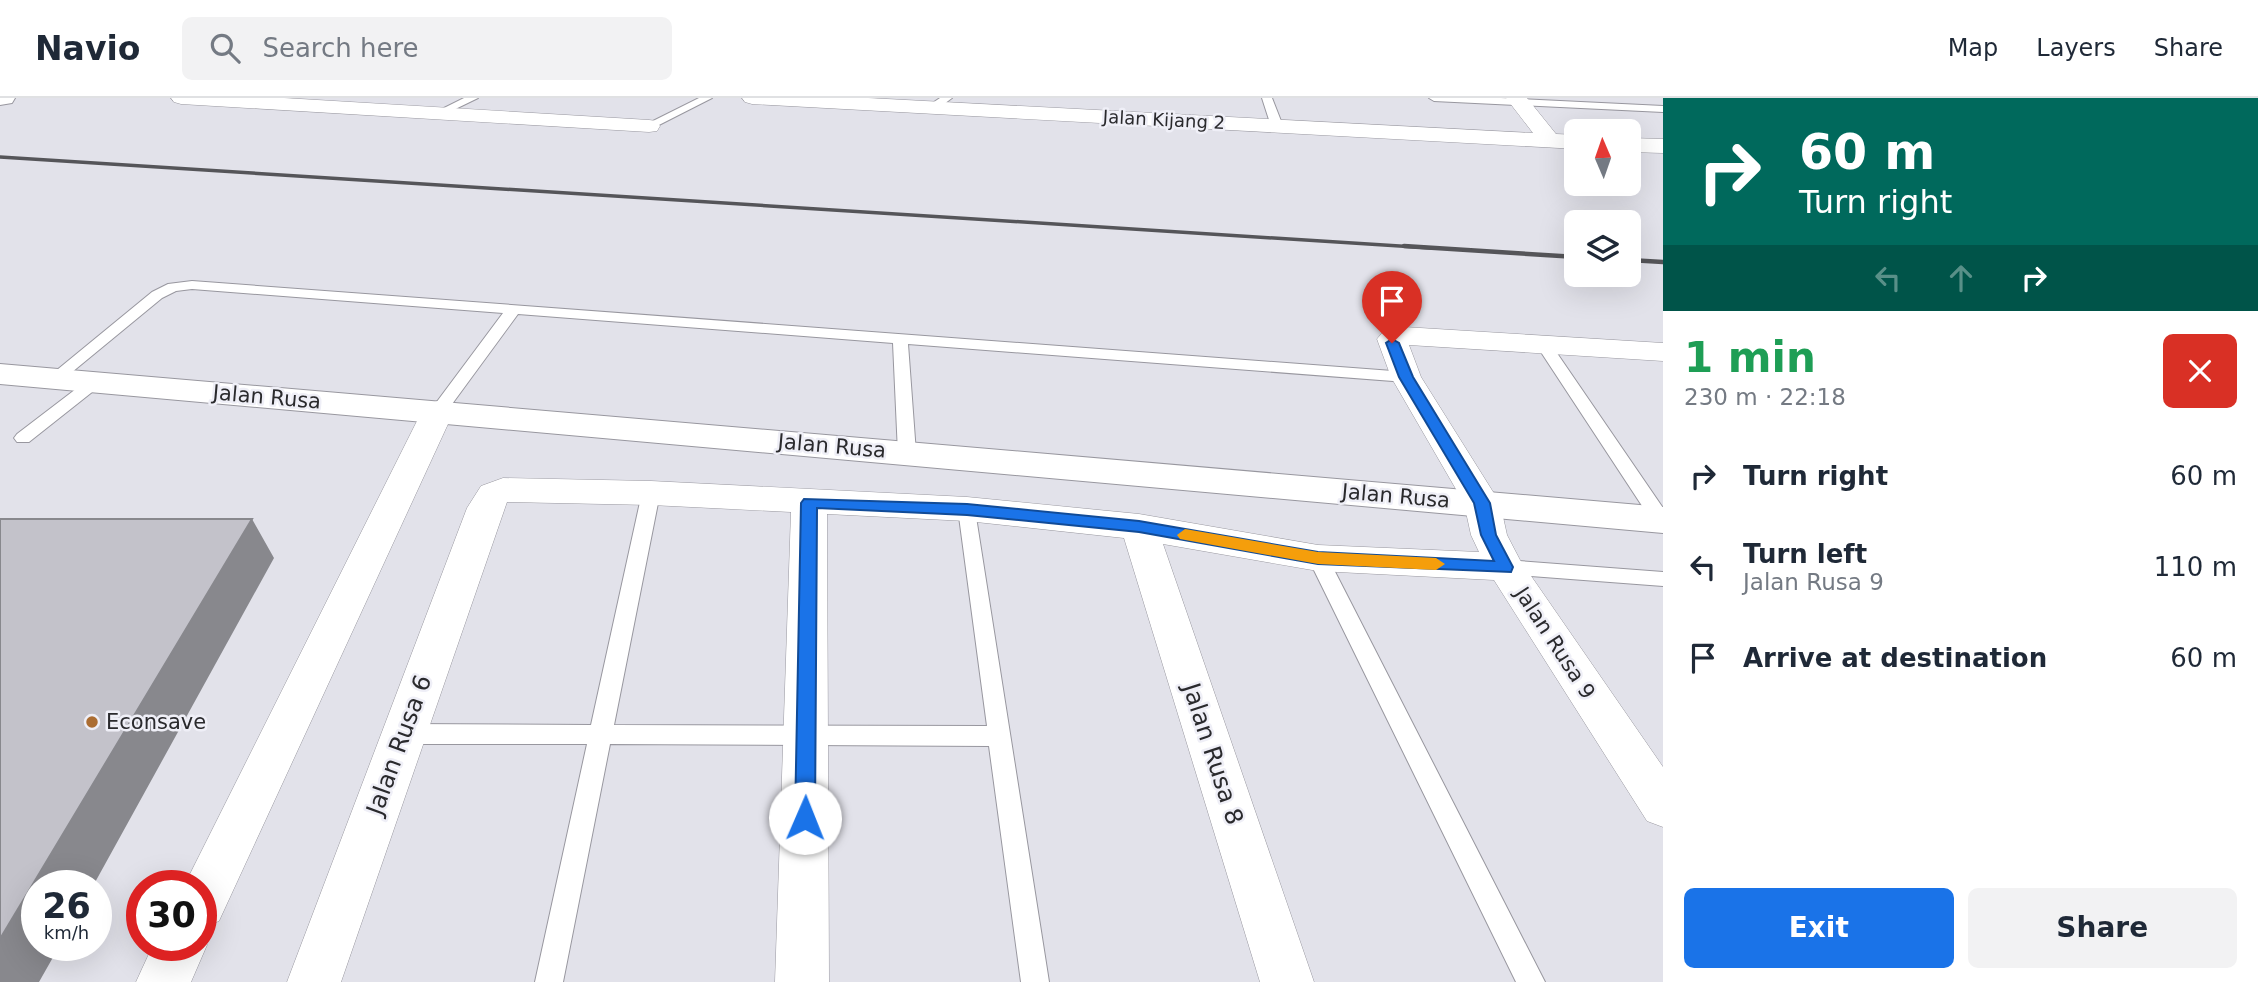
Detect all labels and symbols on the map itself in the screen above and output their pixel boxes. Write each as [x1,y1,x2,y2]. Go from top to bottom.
street label: Jalan Kijang 2 [1101,106,1226,133]
north arrow [1564,119,1642,196]
pin [1362,271,1422,343]
street label: Jalan Rusa [210,380,322,414]
street label: Jalan Rusa [775,429,887,463]
street label: Jalan Rusa [1339,479,1451,513]
street label: Jalan Rusa 9 [1509,581,1600,703]
street label: Jalan Rusa 6 [360,671,437,821]
street label: Jalan Rusa 8 [1176,678,1249,828]
place label: Econsave [106,710,206,734]
marker: Econsave [84,714,100,730]
position arrow [768,781,842,855]
speed limit sign: 30 [126,870,217,961]

